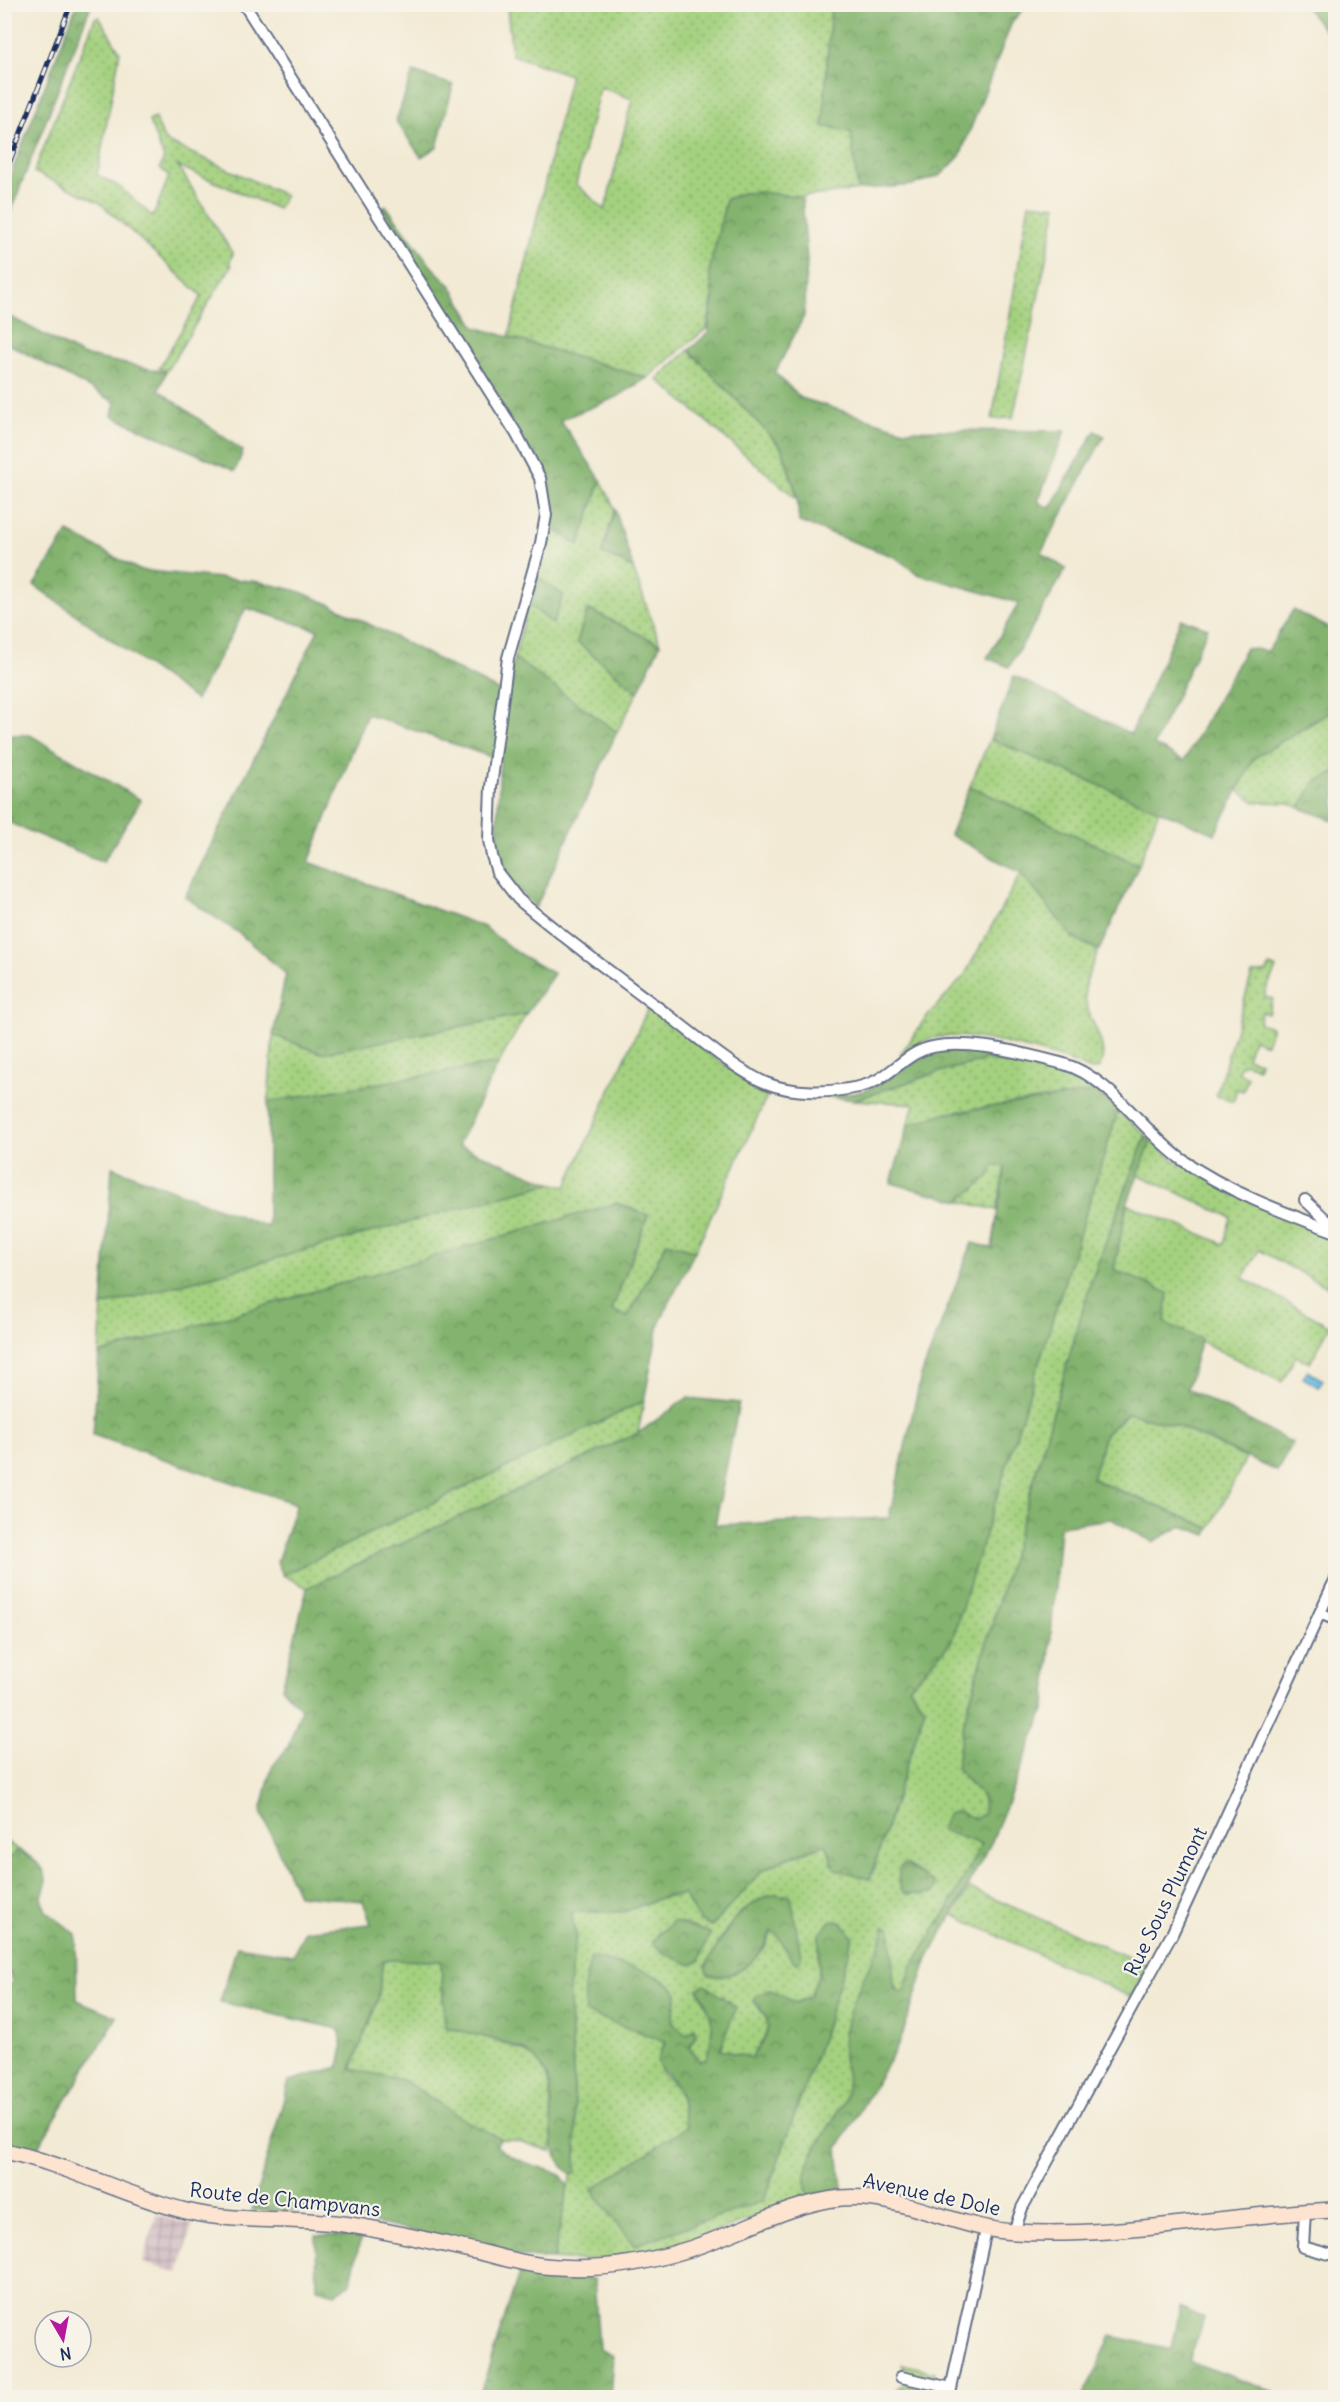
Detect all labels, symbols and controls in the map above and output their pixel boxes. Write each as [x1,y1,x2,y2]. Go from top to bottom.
street label: Rue Sous Plumont [1118,1822,1212,1980]
street label: Avenue de Dole [861,2167,1003,2221]
street label: Route de Champvans [188,2177,382,2221]
north arrow [33,2309,93,2369]
text: N [58,2343,73,2365]

